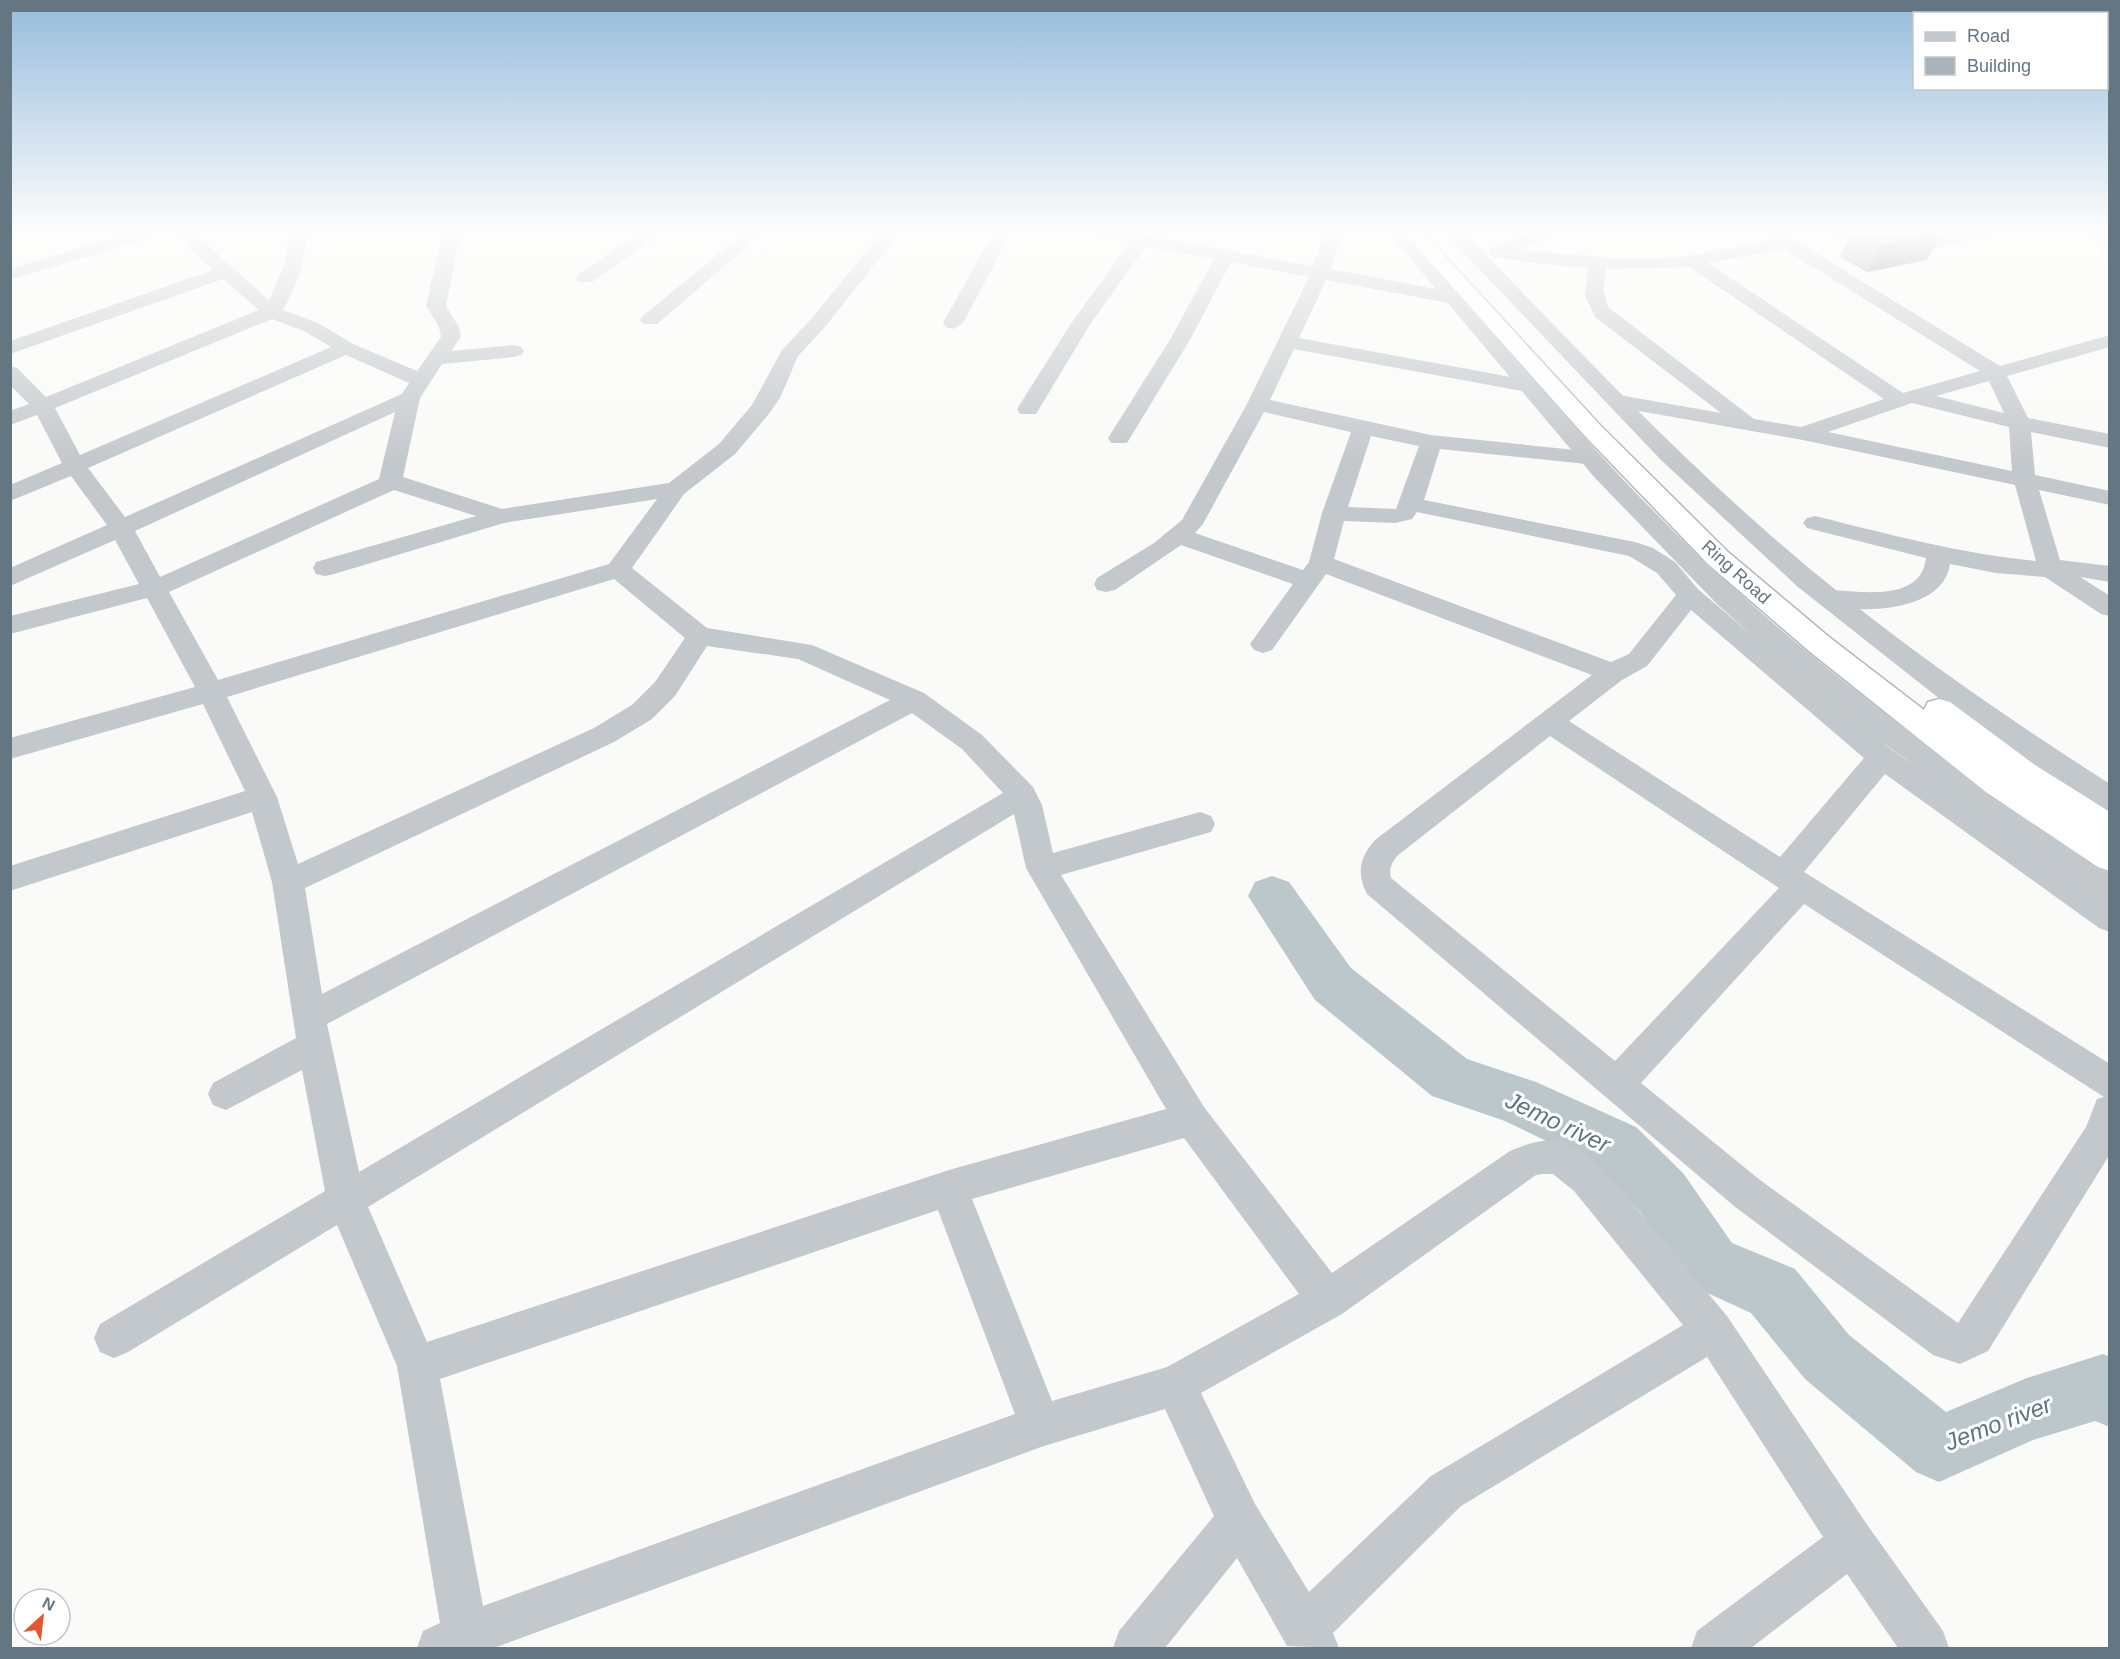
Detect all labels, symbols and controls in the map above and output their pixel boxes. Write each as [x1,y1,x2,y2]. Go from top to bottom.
legend [1913,12,2108,90]
text: Road [1967,26,2010,46]
text: Building [1967,56,2031,76]
street label: Ring Road [1698,536,1774,608]
water label: Jemo river [1501,1086,1615,1158]
water label: Jemo river [1940,1390,2056,1456]
north arrow [12,1587,72,1647]
text: N [40,1594,58,1614]

